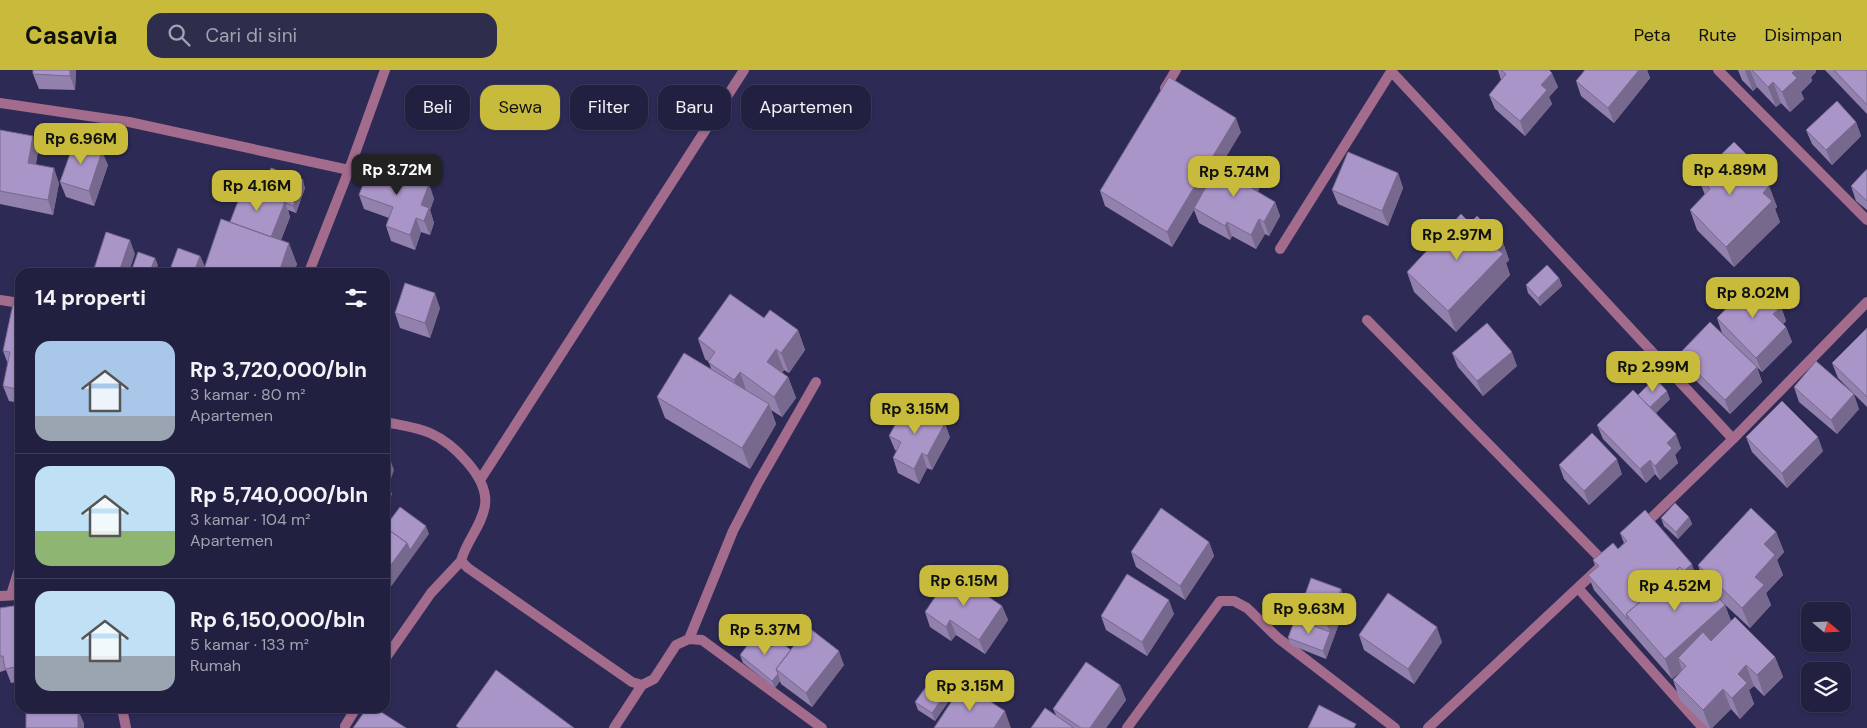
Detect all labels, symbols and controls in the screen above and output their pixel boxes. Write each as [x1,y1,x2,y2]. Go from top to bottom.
search box [147,13,497,58]
text: Casavia [25,20,117,51]
icon: search [165,21,193,49]
text: Cari di sini [205,23,297,48]
text: Peta [1634,23,1670,47]
text: Rute [1698,23,1737,47]
text: Disimpan [1765,23,1842,47]
chip: Beli [405,85,470,130]
chip: Sewa [480,85,560,130]
chip: Filter [570,85,648,130]
chip: Baru [658,85,731,130]
chip: Apartemen [741,85,871,130]
pin: Rp 6.96M [29,122,133,165]
text: Rp 6.96M [45,128,117,149]
pin: Rp 3.72M [345,154,449,196]
pin: Rp 4.89M [1678,154,1782,196]
pin: Rp 5.74M [1182,156,1286,198]
text: Rp 3.72M [362,159,432,180]
text: Rp 4.89M [1694,159,1766,180]
text: Rp 5.74M [1199,161,1269,182]
pin: Rp 4.16M [205,170,309,212]
text: Rp 4.16M [223,175,291,196]
pin: Rp 2.97M [1405,218,1509,261]
text: Rp 2.97M [1422,224,1492,245]
pin: Rp 8.02M [1701,276,1805,319]
text: Rp 8.02M [1717,282,1789,303]
text: 14 properti [35,284,146,312]
icon: filters [342,284,370,312]
pin: Rp 2.99M [1601,350,1705,393]
text: Rp 3,720,000/bln [190,356,367,384]
text: Rp 2.99M [1617,356,1689,377]
icon: home [75,361,135,421]
text: 3 kamar · 80 m² [190,384,305,405]
pin: Rp 3.15M [863,392,967,435]
text: Rp 3.15M [881,398,949,419]
text: Apartemen [190,405,273,426]
text: Rp 5,740,000/bln [190,481,368,509]
icon: home [75,486,135,546]
text: 3 kamar · 104 m² [190,509,310,530]
text: Apartemen [190,530,273,551]
pin: Rp 6.15M [912,564,1016,607]
text: Rp 6.15M [930,570,998,591]
pin: Rp 4.52M [1623,570,1727,612]
text: Rp 4.52M [1639,575,1711,596]
pin: Rp 9.63M [1257,592,1361,635]
text: Rp 9.63M [1273,598,1345,619]
north arrow [1801,602,1851,652]
map controls [1801,602,1851,712]
text: Rp 6,150,000/bln [190,606,365,634]
icon: home [75,611,135,671]
pin: Rp 5.37M [713,614,817,656]
text: Rp 5.37M [730,619,800,640]
text: 5 kamar · 133 m² [190,634,309,655]
text: Rumah [190,655,241,676]
button: layers [1801,662,1851,712]
pin: Rp 3.15M [918,670,1022,712]
text: Rp 3.15M [936,675,1004,696]

